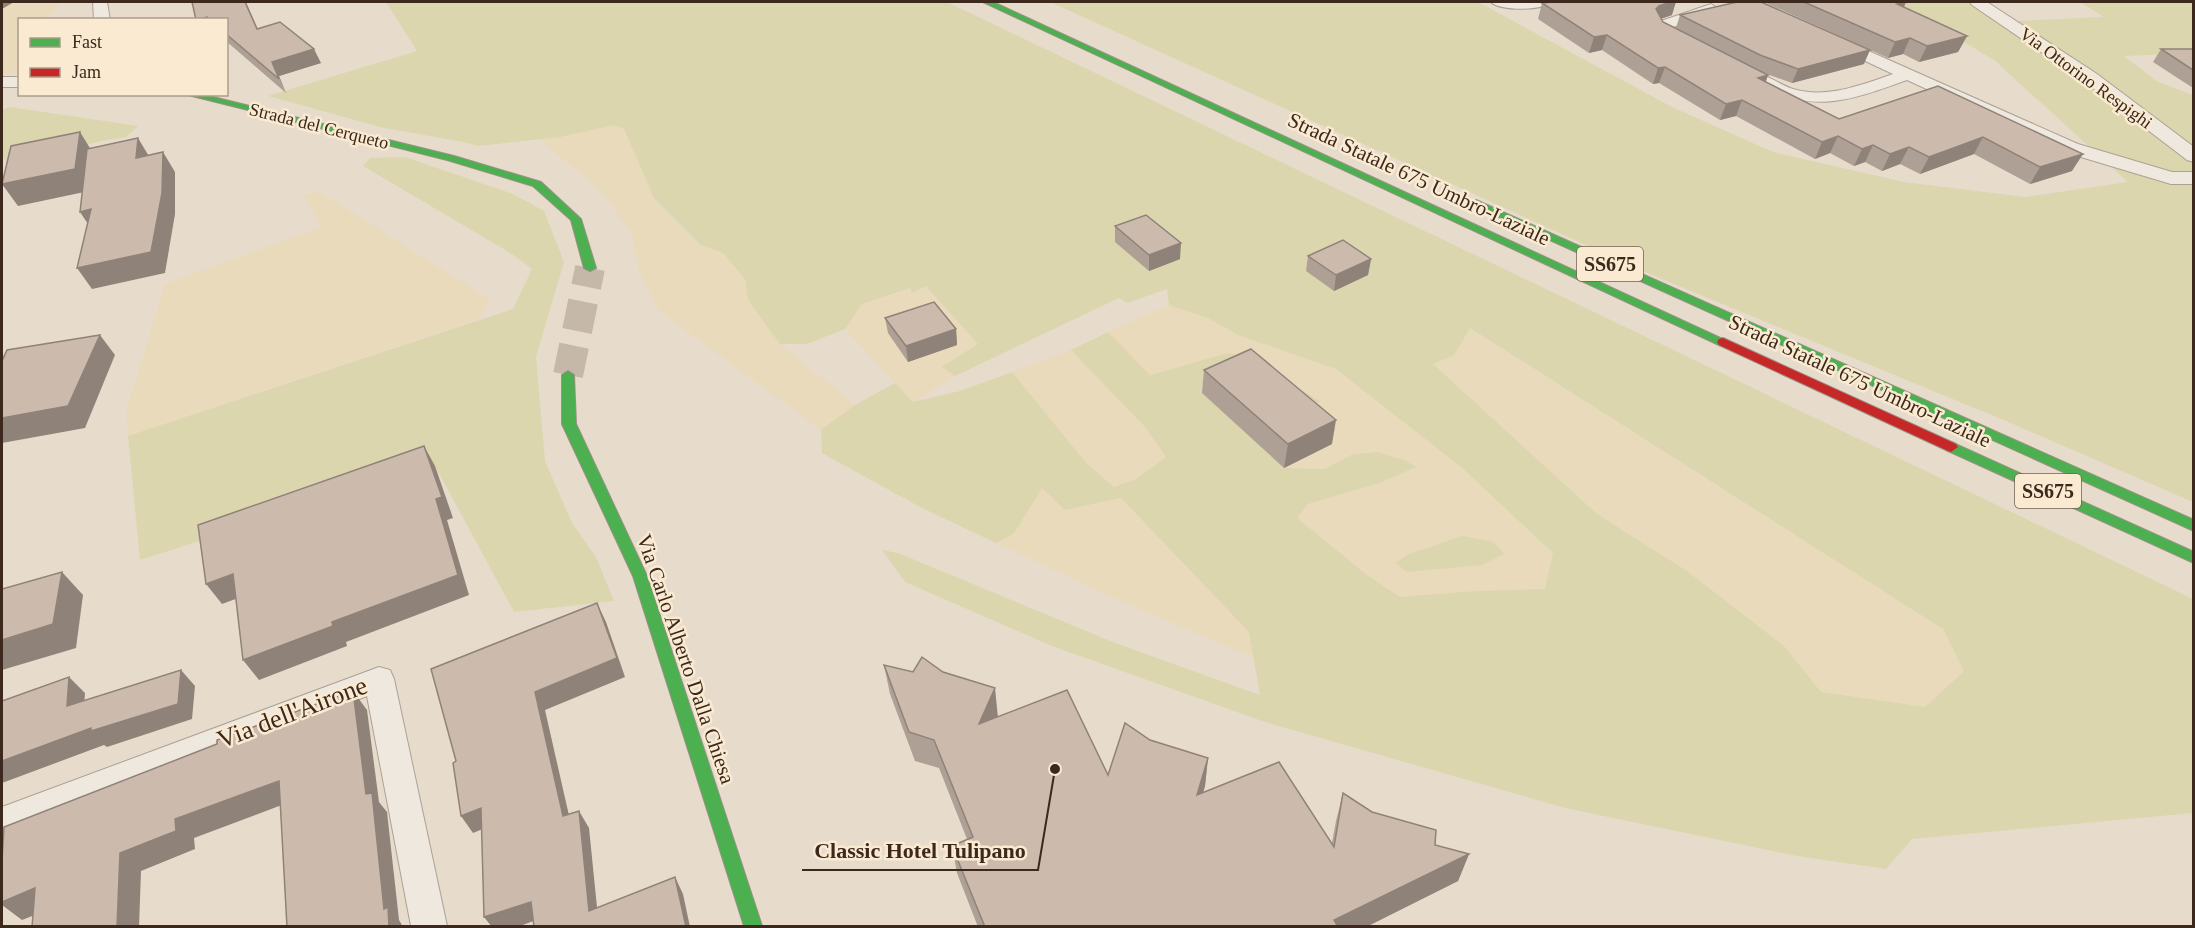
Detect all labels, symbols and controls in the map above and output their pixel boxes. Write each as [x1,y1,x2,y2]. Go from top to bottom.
legend [18,18,228,96]
street label: Via Ottorino Respighi [2016,23,2156,133]
text: Fast [72,32,102,52]
text: Jam [72,62,101,82]
street label: Strada del Cerqueto [247,99,391,153]
street label: Strada Statale 675 Umbro-Laziale [1284,108,1554,250]
road number: SS675 [1577,247,1643,281]
street label: Strada Statale 675 Umbro-Laziale [1725,310,1995,452]
road number: SS675 [2015,474,2081,508]
street label: Via Carlo Alberto Dalla Chiesa [632,531,740,788]
street label: Via dell'Airone [213,671,371,754]
callout: Classic Hotel Tulipano [802,830,1038,870]
text: Classic Hotel Tulipano [814,838,1026,863]

